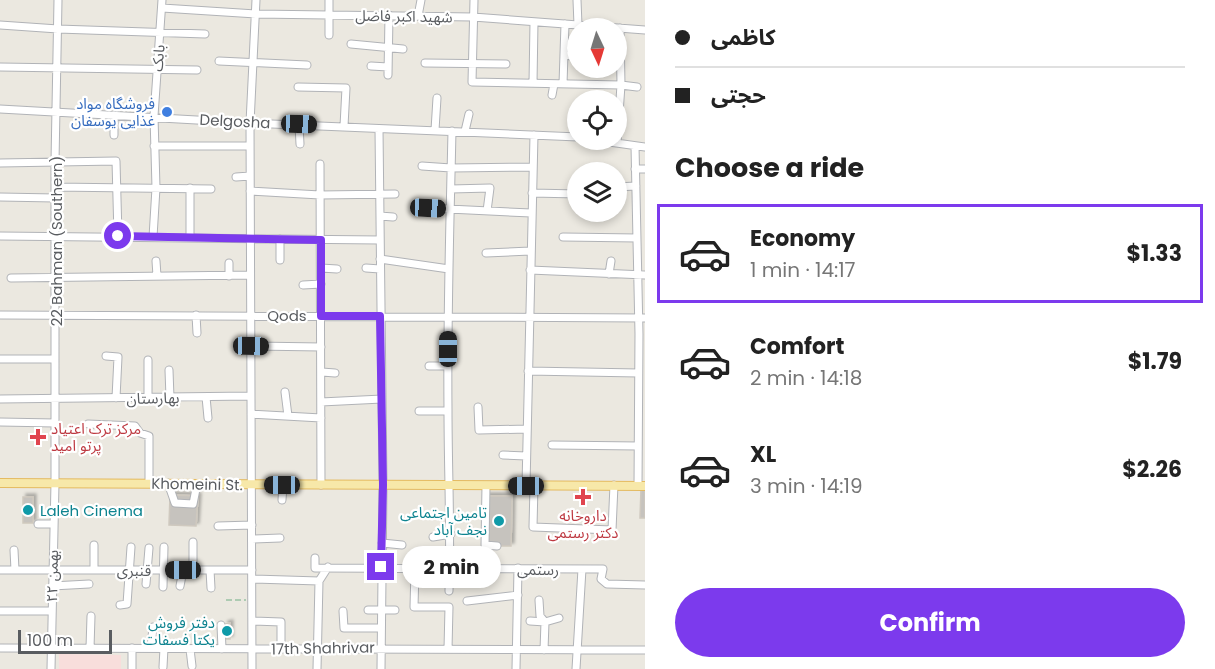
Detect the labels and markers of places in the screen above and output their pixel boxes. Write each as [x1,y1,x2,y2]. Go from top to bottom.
place label: فروشگاه مواد غذایی یوسفان [71,93,155,131]
marker: فروشگاه مواد غذایی یوسفان [160,105,174,119]
place label: مرکز ترک اعتیاد پرتو امید [51,418,141,456]
marker: مرکز ترک اعتیاد پرتو امید [29,428,47,446]
marker: داروخانه دکتر رستمی [576,490,590,504]
place label: Laleh Cinema [40,500,143,521]
place label: تامین اجتماعی نجف آباد [400,502,487,540]
marker: Laleh Cinema [21,503,35,517]
place label: داروخانه دکتر رستمی [548,505,619,543]
marker: تامین اجتماعی نجف آباد [492,514,506,528]
place label: دفتر فروش یکتا فسفات [143,612,215,650]
marker: دفتر فروش یکتا فسفات [220,624,234,638]

